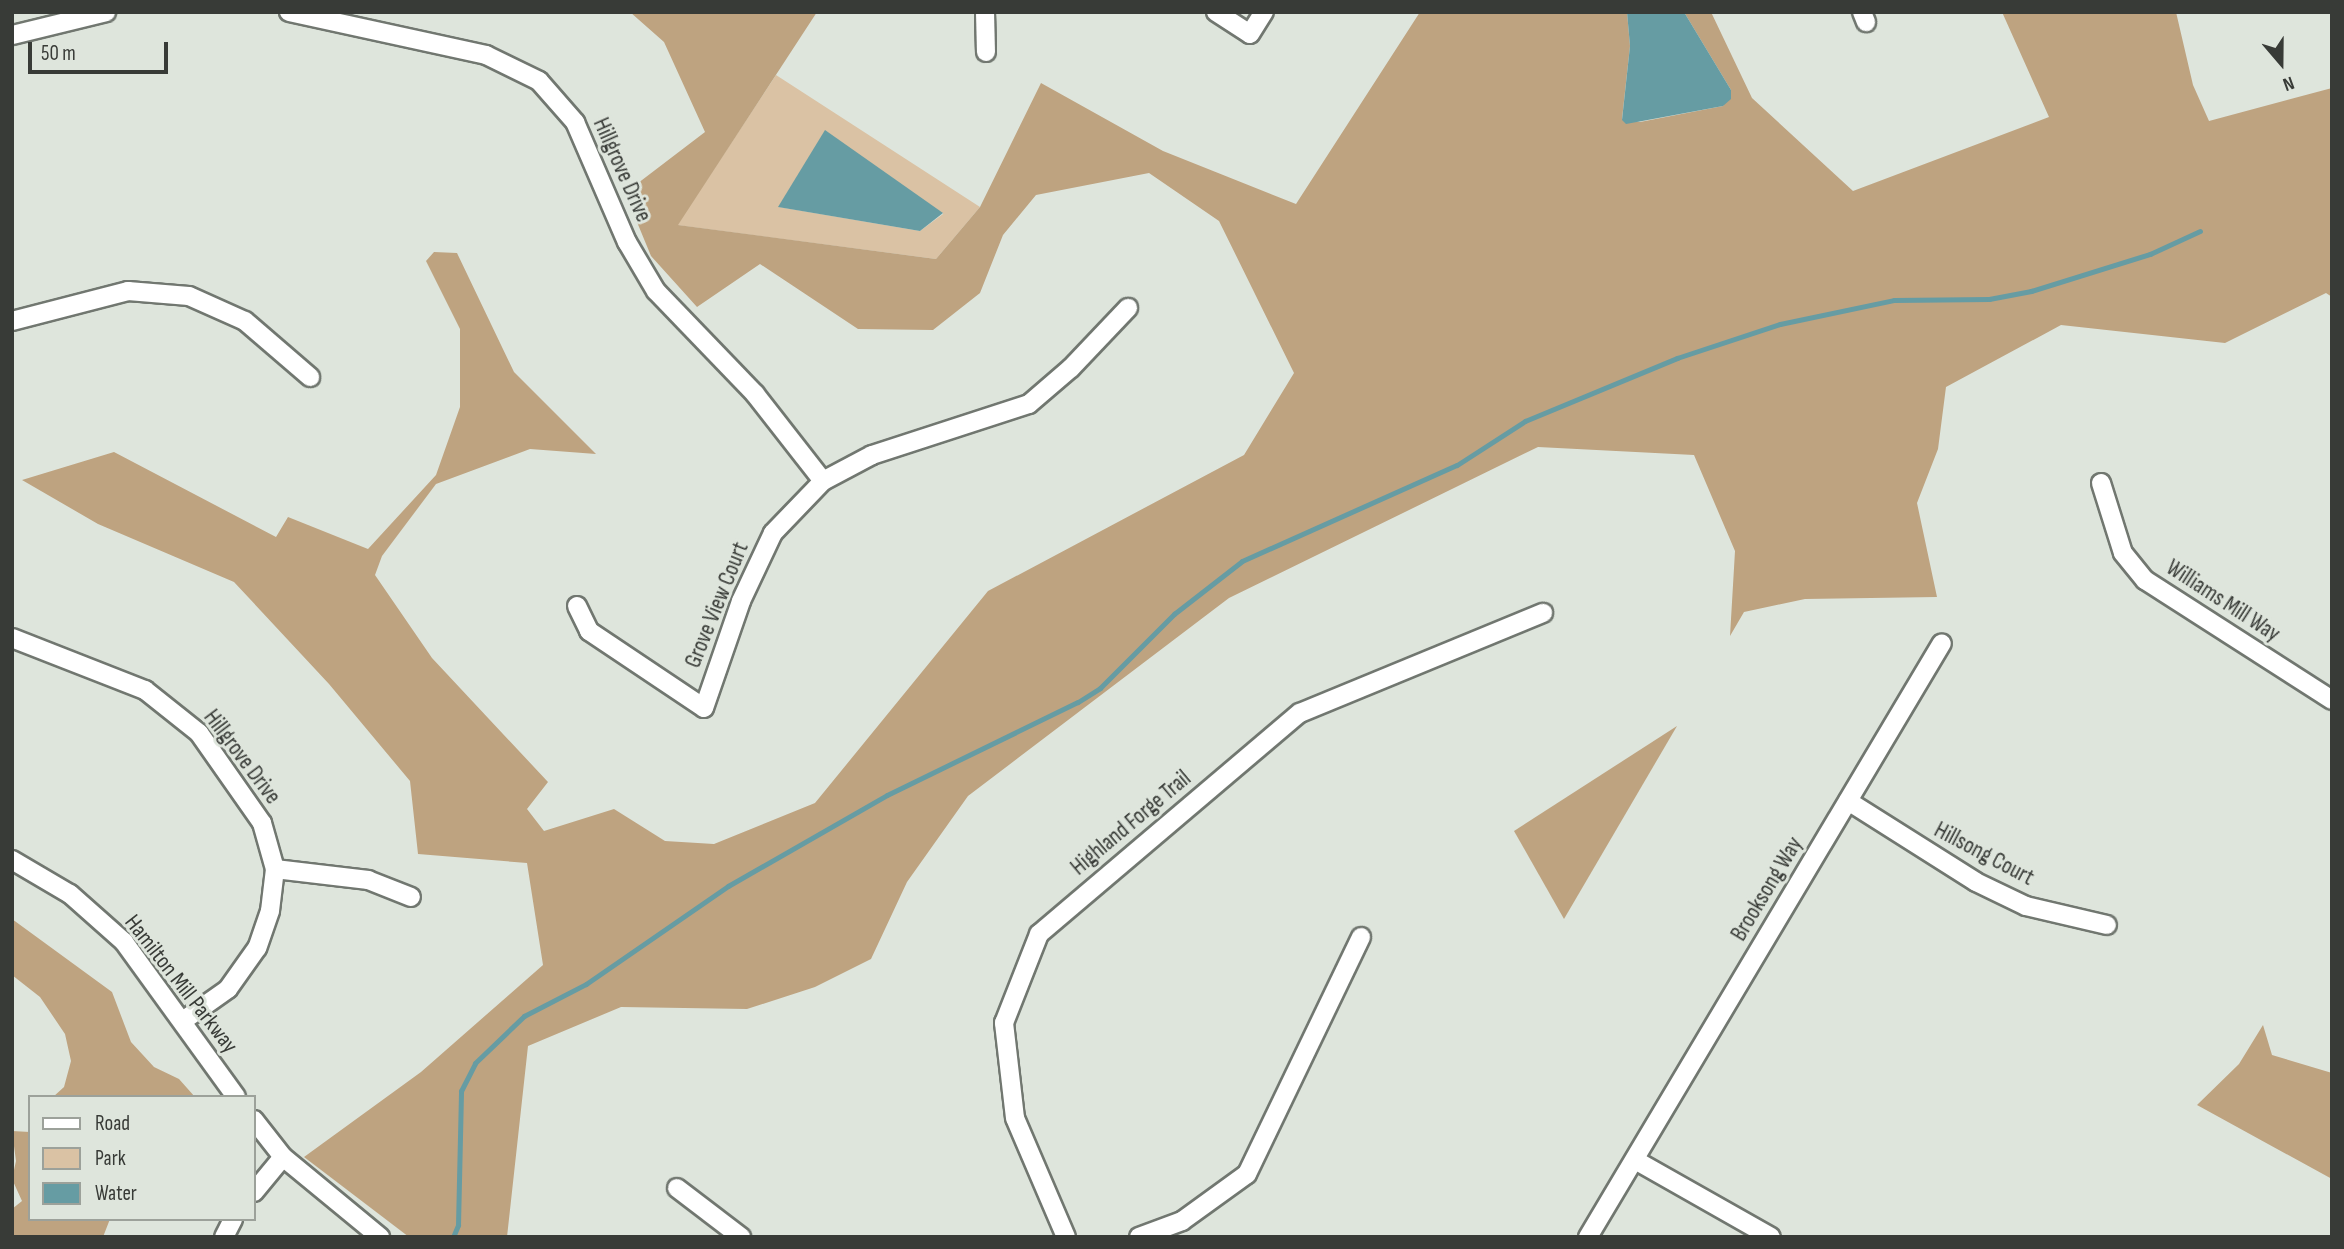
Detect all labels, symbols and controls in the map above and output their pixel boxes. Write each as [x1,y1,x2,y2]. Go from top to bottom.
scale bar [32,28,172,72]
north arrow [2246,28,2316,98]
text: 50 m [41,41,76,66]
text: N [2280,71,2297,96]
street label: Hillgrove Drive [587,114,657,226]
street label: Grove View Court [679,538,755,672]
street label: Williams Mill Way [2161,554,2285,648]
street label: Hillgrove Drive [198,704,286,810]
street label: Highland Forge Trail [1065,765,1197,881]
street label: Hillsong Court [1929,816,2039,892]
street label: Brooksong Way [1725,832,1809,946]
street label: Hamilton Mill Parkway [118,909,244,1059]
legend [28,1095,256,1221]
text: Road [95,1111,130,1136]
text: Park [95,1146,126,1171]
text: Water [95,1181,137,1206]

